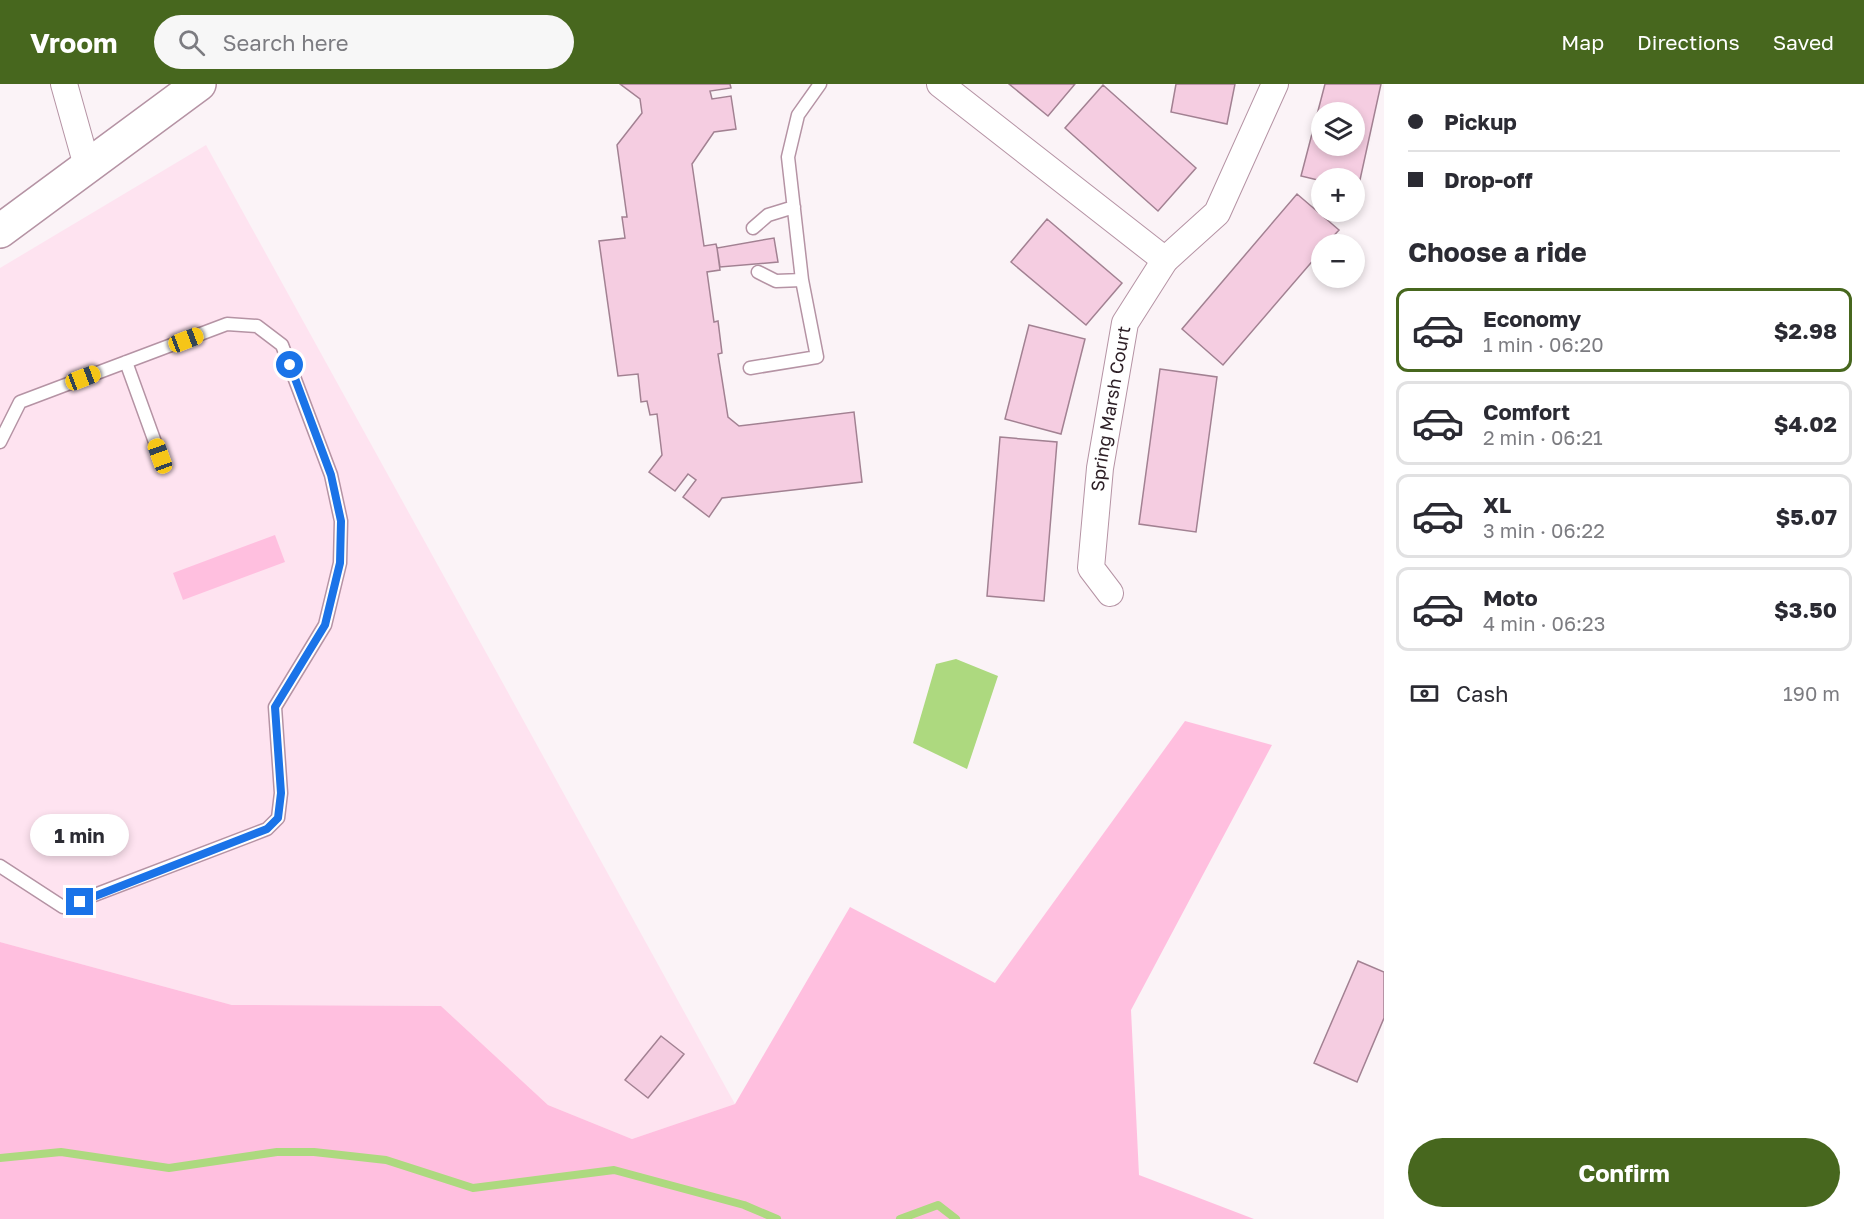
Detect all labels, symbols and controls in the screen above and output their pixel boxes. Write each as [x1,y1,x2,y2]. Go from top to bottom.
search box [154,15,574,69]
text: Vroom [30,26,118,59]
icon: search [175,26,208,59]
text: Search here [223,29,349,56]
text: Map [1561,29,1604,55]
text: Directions [1637,29,1740,55]
text: Saved [1773,29,1834,55]
map controls [1311,102,1365,288]
button: layers [1311,102,1365,156]
text: Pickup [1444,108,1517,135]
text: Drop-off [1444,166,1533,193]
button: + [1311,168,1365,222]
button: − [1311,234,1365,288]
text: Choose a ride [1408,236,1587,268]
icon: car [1411,303,1465,357]
text: Economy [1483,305,1581,332]
text: $2.98 [1774,317,1837,344]
street label: Spring Marsh Court [1086,324,1134,492]
car [166,325,206,355]
text: 1 min · 06:20 [1483,332,1604,356]
route start [276,351,303,378]
car [63,363,103,393]
icon: car [1411,396,1465,450]
text: Comfort [1483,398,1570,425]
text: $4.02 [1774,410,1837,437]
text: 2 min · 06:21 [1483,425,1603,449]
car [145,436,175,476]
icon: car [1411,489,1465,543]
text: XL [1483,491,1511,518]
text: $5.07 [1776,503,1837,530]
text: 3 min · 06:22 [1483,518,1605,542]
icon: car [1411,582,1465,636]
text: Moto [1483,584,1538,611]
text: $3.50 [1774,596,1837,623]
text: 4 min · 06:23 [1483,611,1605,635]
icon: cash [1408,677,1441,710]
text: Cash [1456,680,1509,707]
text: 190 m [1783,681,1840,705]
callout: 1 min [31,815,130,857]
text: 1 min [54,823,105,847]
route end [66,888,93,915]
button: Confirm [1408,1138,1840,1207]

